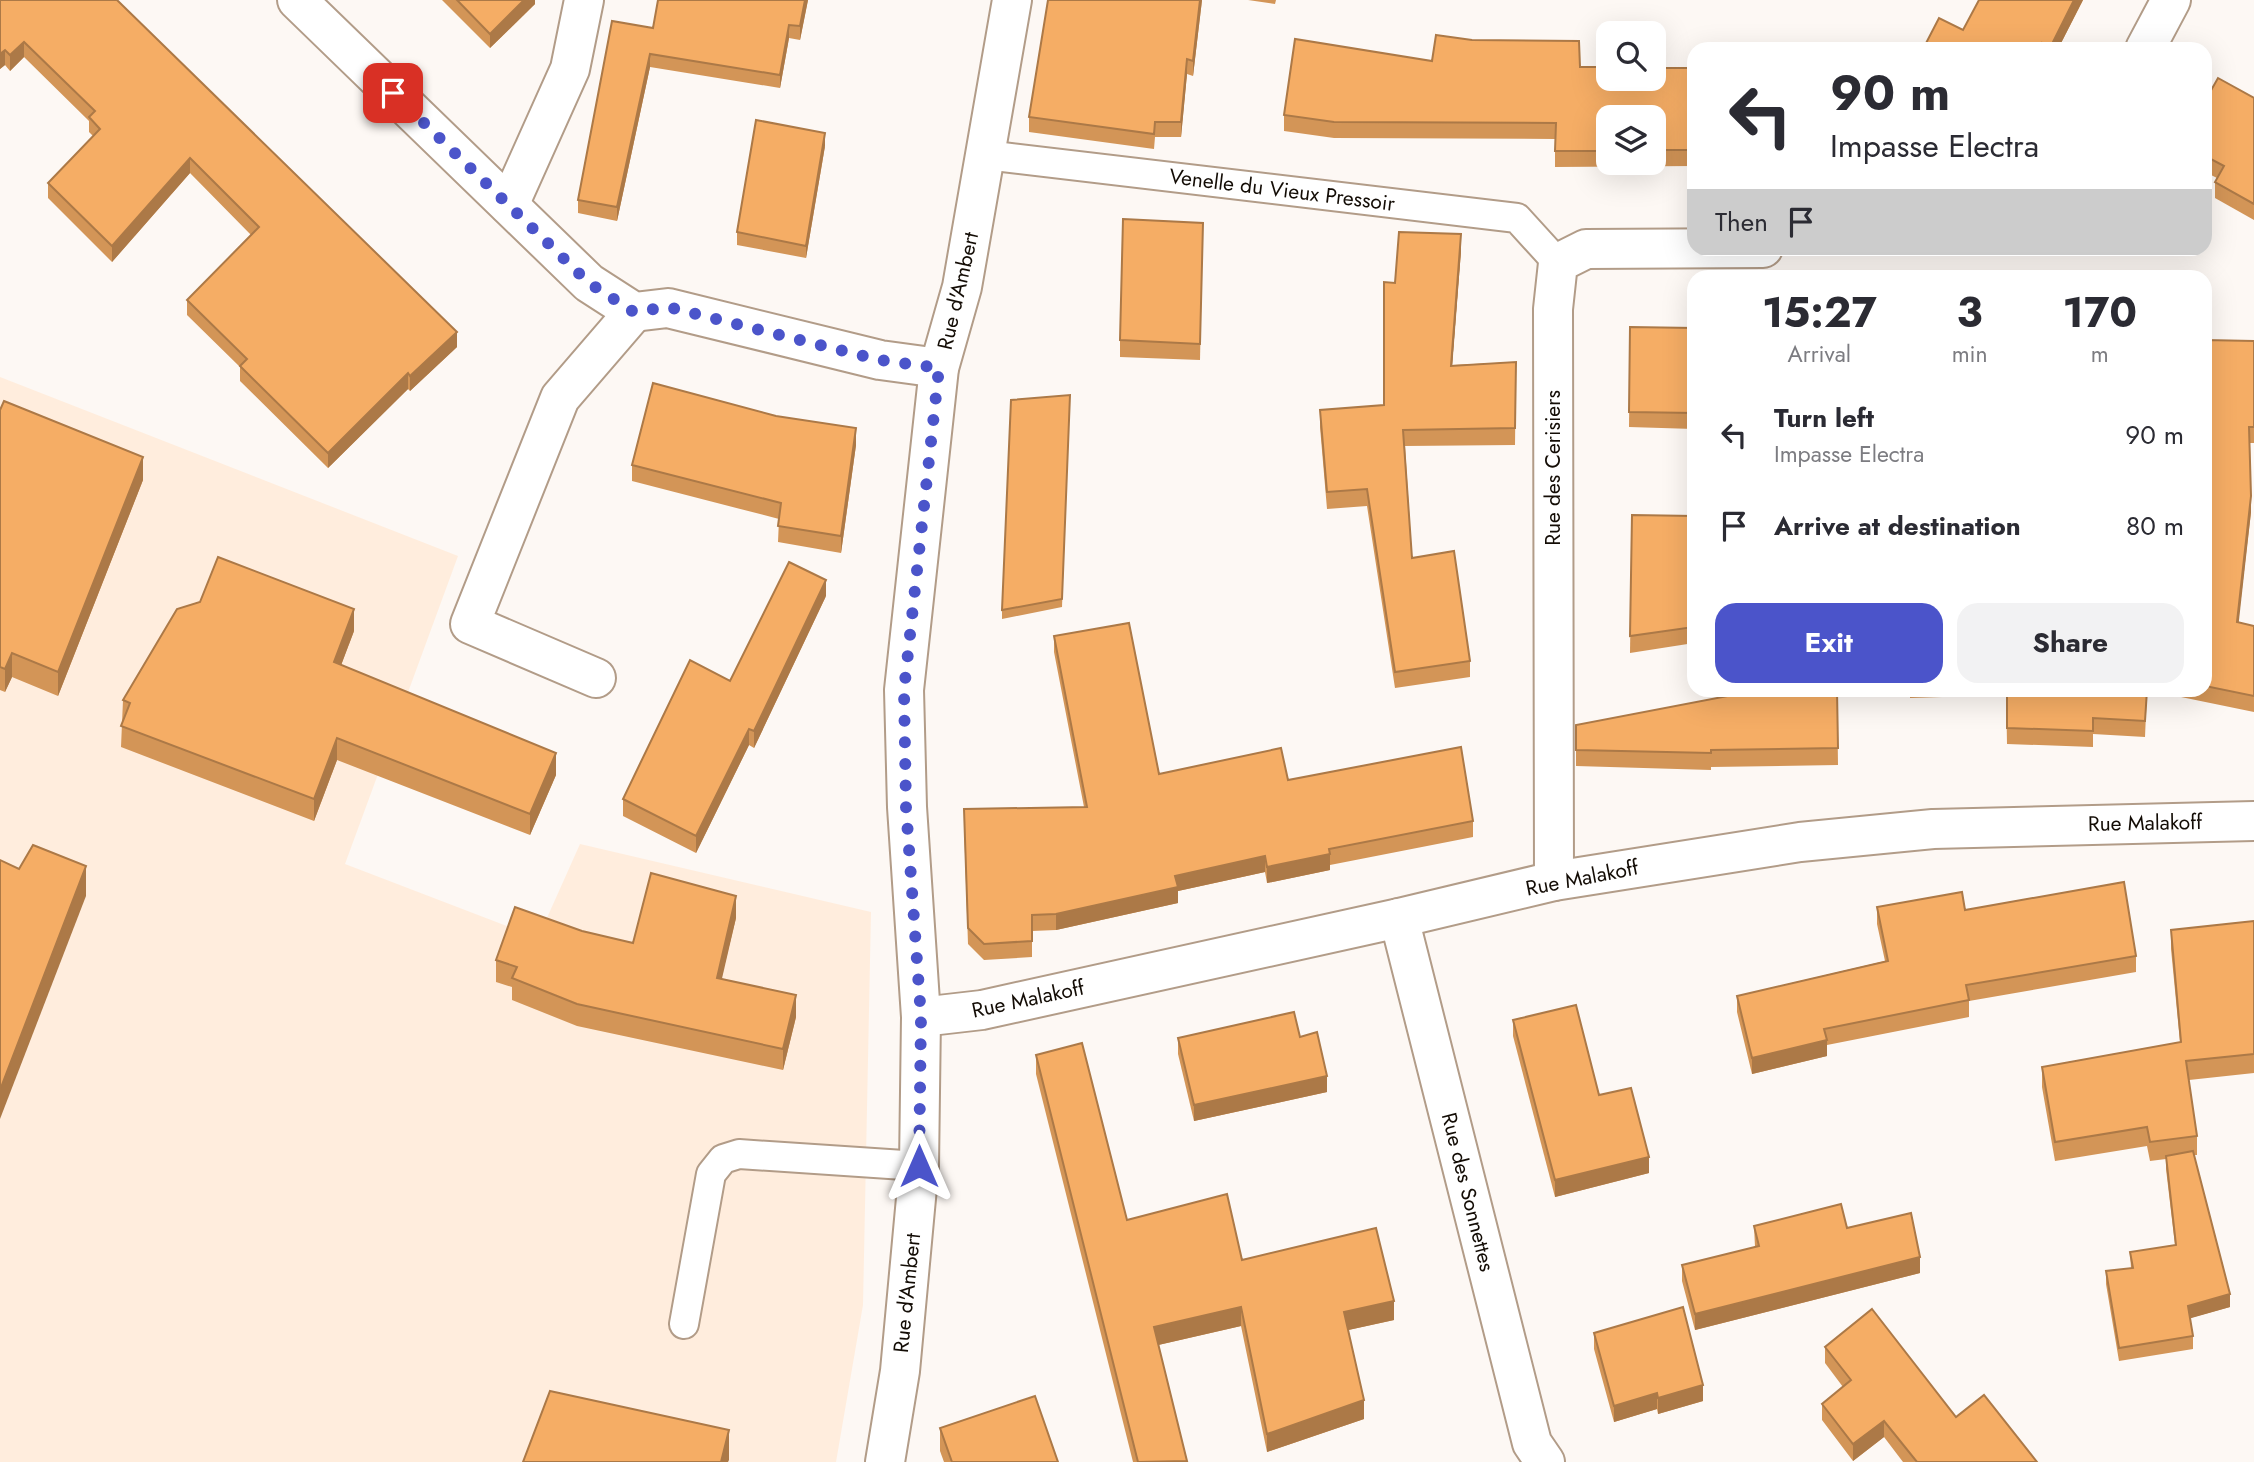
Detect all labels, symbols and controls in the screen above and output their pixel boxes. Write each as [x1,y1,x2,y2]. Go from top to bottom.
map controls [1596,21,1666,175]
button: search [1596,21,1666,91]
text: 90 m [1830,58,1950,128]
pin [363,63,423,123]
icon: left [1715,70,1806,161]
icon: arrive [374,74,412,112]
button: layers [1596,105,1666,175]
text: Impasse Electra [1830,123,2039,169]
street label: Venelle du Vieux Pressoir [1168,161,1397,219]
text: Then [1715,203,1768,241]
icon: arrive [1782,203,1820,241]
street label: Rue d'Ambert [930,229,986,353]
text: 15:27 [1762,282,1877,343]
text: 3 [1957,282,1983,343]
text: 170 [2063,282,2137,343]
text: Arrival [1788,337,1851,371]
text: min [1952,337,1988,371]
text: m [2091,337,2109,371]
street label: Rue des Cerisiers [1538,390,1568,546]
text: Turn left [1774,399,1874,437]
icon: left [1715,416,1753,454]
text: 90 m [2125,416,2184,454]
text: Impasse Electra [1774,437,1924,471]
icon: arrive [1715,507,1753,545]
text: Arrive at destination [1774,507,2021,545]
text: 80 m [2126,507,2184,545]
button: Exit [1715,603,1943,683]
button: Share [1957,603,2184,683]
street label: Rue Malakoff [2088,807,2203,839]
street label: Rue Malakoff [1523,852,1642,904]
street label: Rue Malakoff [969,972,1088,1026]
street label: Rue des Sonnettes [1434,1109,1502,1275]
position arrow [882,1129,956,1203]
street label: Rue d'Ambert [886,1232,928,1354]

